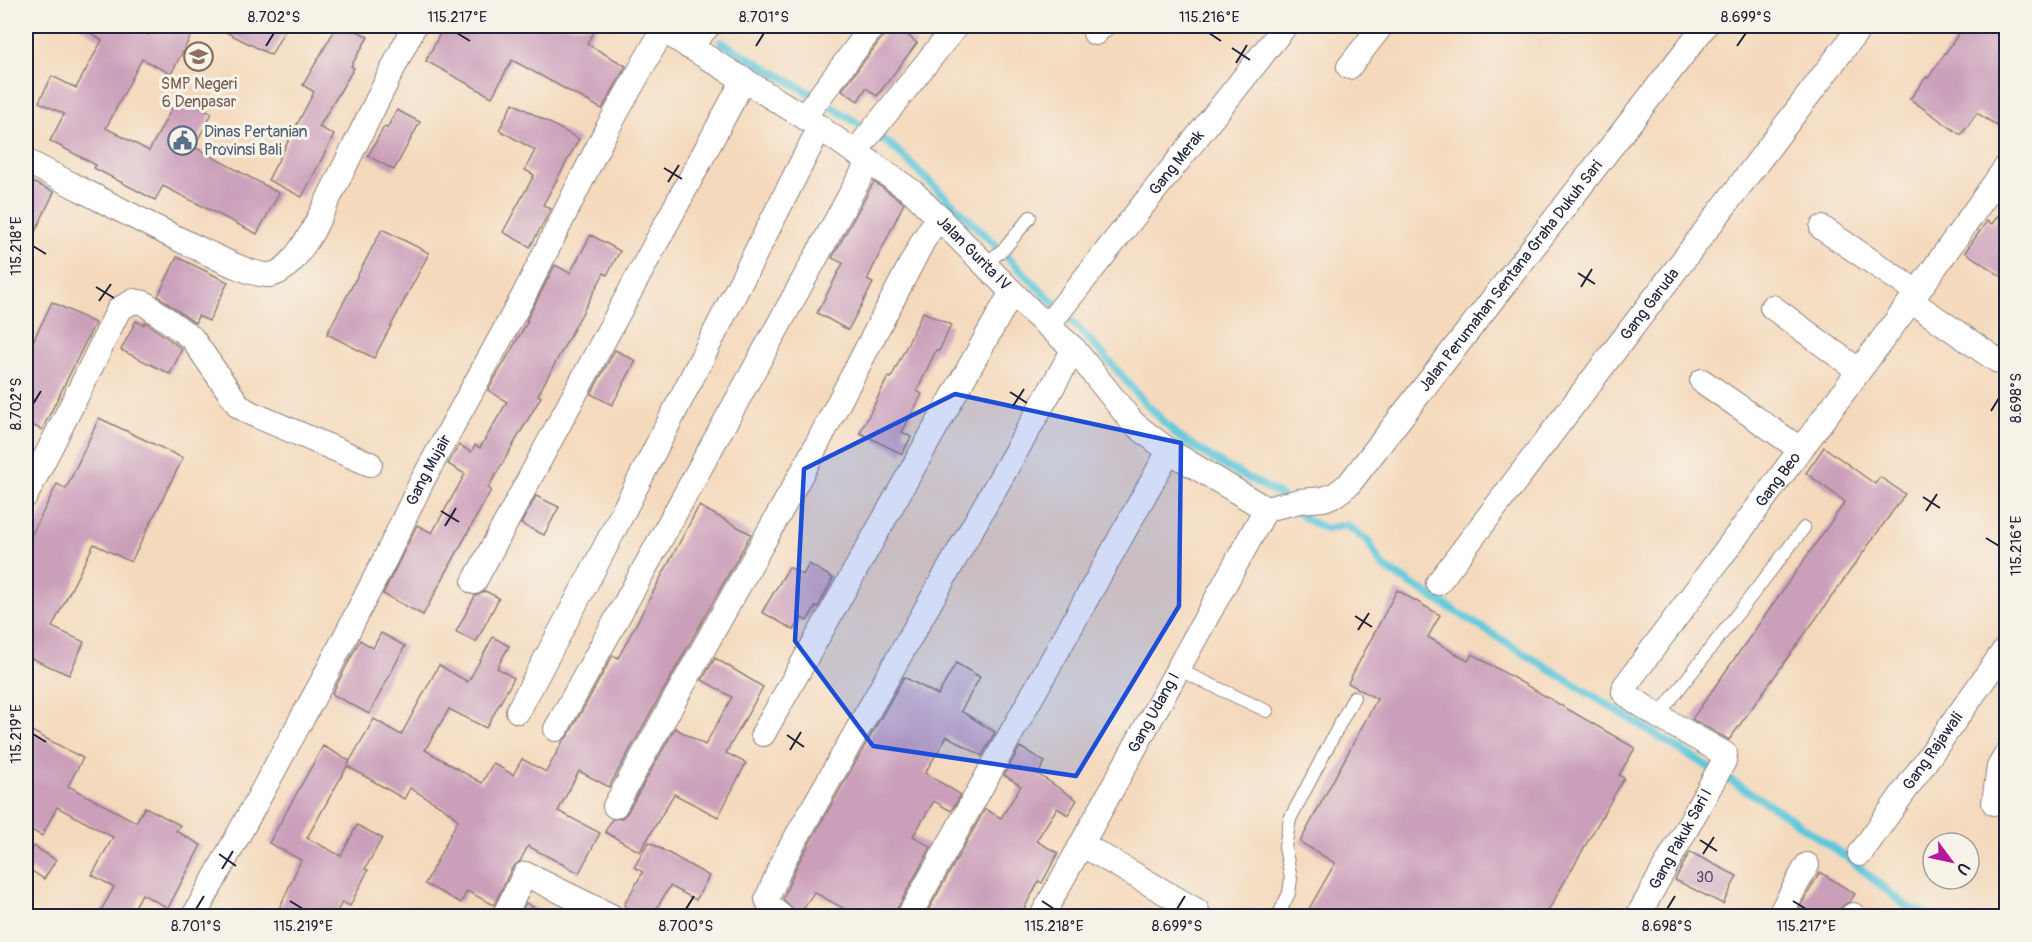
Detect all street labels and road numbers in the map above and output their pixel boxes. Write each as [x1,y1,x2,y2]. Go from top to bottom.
street label: Gang Merak [1145,126,1209,199]
street label: Jalan Perumahan Sentana Graha Dukuh Sari [1415,156,1607,396]
street label: Jalan Gurita IV [932,211,1015,295]
street label: Gang Garuda [1616,264,1683,344]
street label: Gang Mujair [402,431,456,509]
street label: Gang Beo [1751,448,1805,511]
street label: Gang Udang I [1124,669,1184,756]
street label: Gang Rajawali [1898,708,1967,794]
street label: Gang Pakuk Sari I [1645,785,1717,893]

